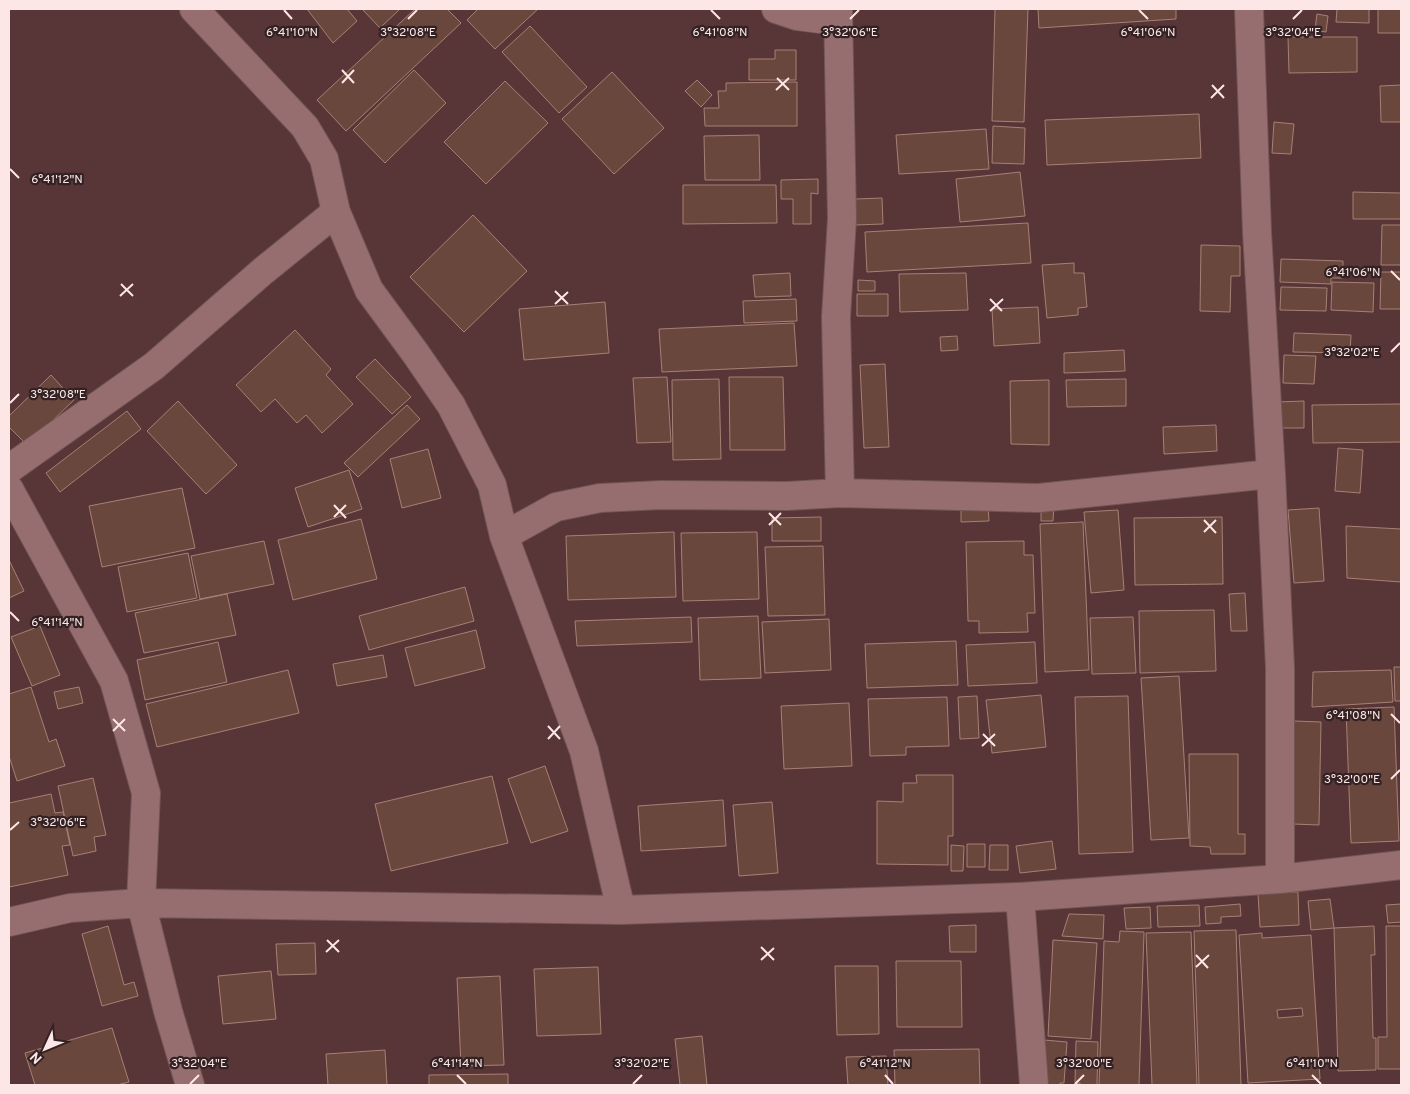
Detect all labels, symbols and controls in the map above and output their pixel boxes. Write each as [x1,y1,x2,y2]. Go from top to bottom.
text: 6°41'10"N [266,25,318,41]
text: 3°32'08"E [380,25,436,41]
text: 6°41'08"N [693,25,747,41]
text: 3°32'06"E [822,25,878,41]
text: 6°41'06"N [1121,25,1175,41]
text: 3°32'04"E [1265,25,1321,41]
text: 6°41'12"N [31,172,83,188]
text: 6°41'06"N [1326,265,1380,281]
text: 3°32'02"E [1324,345,1380,361]
text: 3°32'08"E [30,387,86,403]
text: 6°41'14"N [31,615,83,631]
text: 6°41'08"N [1326,708,1380,724]
text: 3°32'00"E [1324,772,1380,788]
text: 3°32'06"E [30,815,86,831]
north arrow [20,1024,70,1074]
text: N [27,1047,46,1067]
text: 3°32'04"E [171,1056,227,1072]
text: 6°41'14"N [431,1056,483,1072]
text: 3°32'02"E [614,1056,670,1072]
text: 6°41'12"N [859,1056,911,1072]
text: 3°32'00"E [1056,1056,1112,1072]
text: 6°41'10"N [1286,1056,1338,1072]

